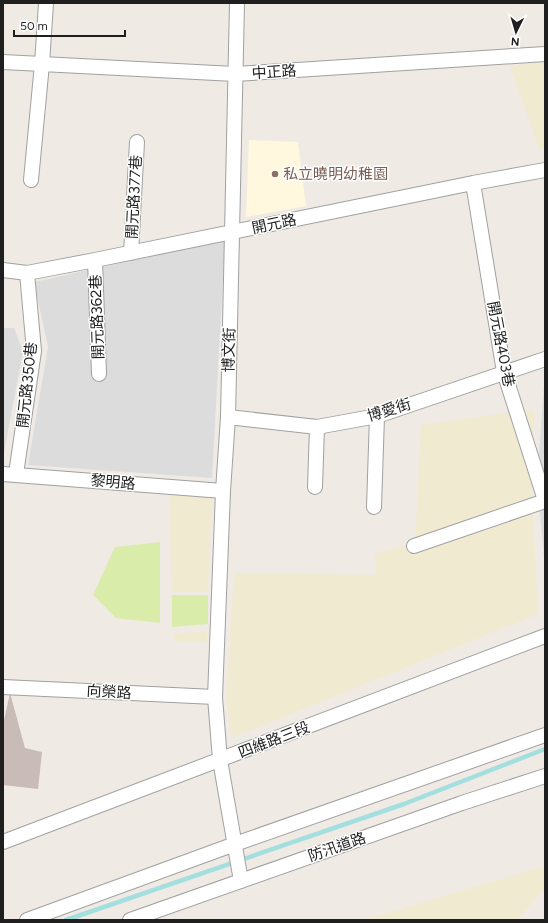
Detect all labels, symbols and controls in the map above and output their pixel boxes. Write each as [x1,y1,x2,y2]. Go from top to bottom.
scale bar [14,12,125,38]
north arrow [496,12,536,52]
text: 50 m [20,19,48,33]
text: N [510,35,520,48]
street label: 中正路 [251,61,297,83]
street label: 開元路377巷 [123,154,145,240]
place label: 私立曉明幼稚園 [283,165,388,183]
marker: 私立曉明幼稚園 [270,169,280,179]
street label: 開元路 [250,211,298,237]
street label: 開元路362巷 [87,274,107,360]
street label: 開元路403巷 [484,300,518,388]
street label: 博文街 [220,327,238,373]
street label: 開元路350巷 [14,341,40,429]
street label: 博愛街 [365,395,413,425]
street label: 黎明路 [90,471,136,493]
street label: 向榮路 [86,682,132,702]
street label: 四維路三段 [236,718,312,762]
street label: 防汛道路 [306,829,368,865]

